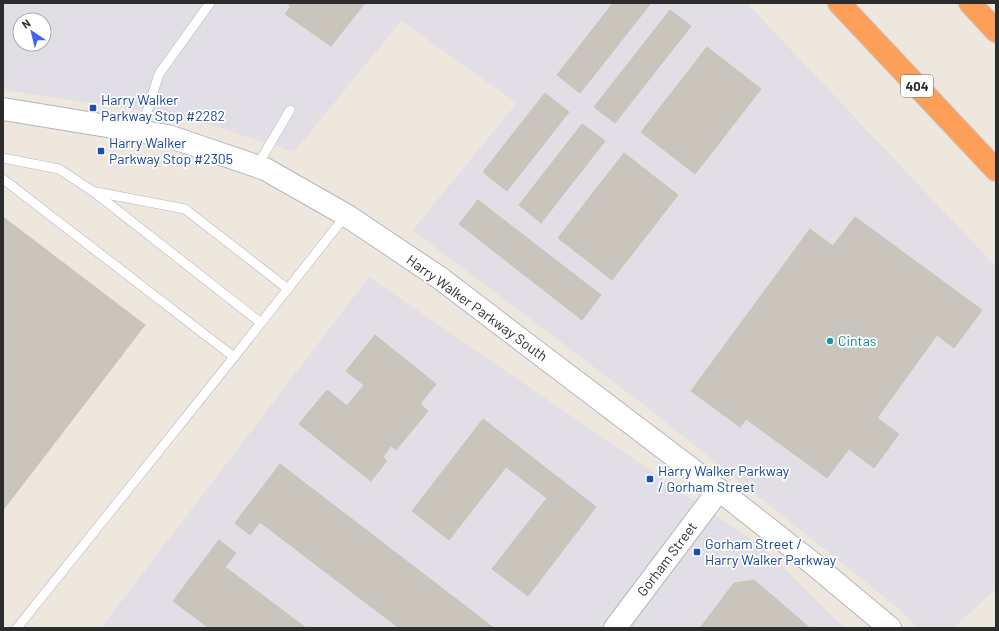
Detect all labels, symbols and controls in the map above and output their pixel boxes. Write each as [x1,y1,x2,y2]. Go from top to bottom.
north arrow [12,12,52,52]
text: N [19,16,33,31]
road number: 404 [901,75,933,97]
place label: Harry Walker Parkway Stop #2282 [101,91,225,124]
marker: Harry Walker Parkway Stop #2282 [88,103,98,113]
place label: Harry Walker Parkway Stop #2305 [109,134,233,167]
marker: Harry Walker Parkway Stop #2305 [96,146,106,156]
street label: Harry Walker Parkway South [404,251,551,364]
place label: Cintas [838,332,877,349]
marker: Cintas [825,336,835,346]
place label: Harry Walker Parkway / Gorham Street [658,462,790,495]
marker: Harry Walker Parkway / Gorham Street [645,474,655,484]
street label: Gorham Street [633,518,700,599]
place label: Gorham Street / Harry Walker Parkway [705,535,837,568]
marker: Gorham Street / Harry Walker Parkway [692,547,702,557]

